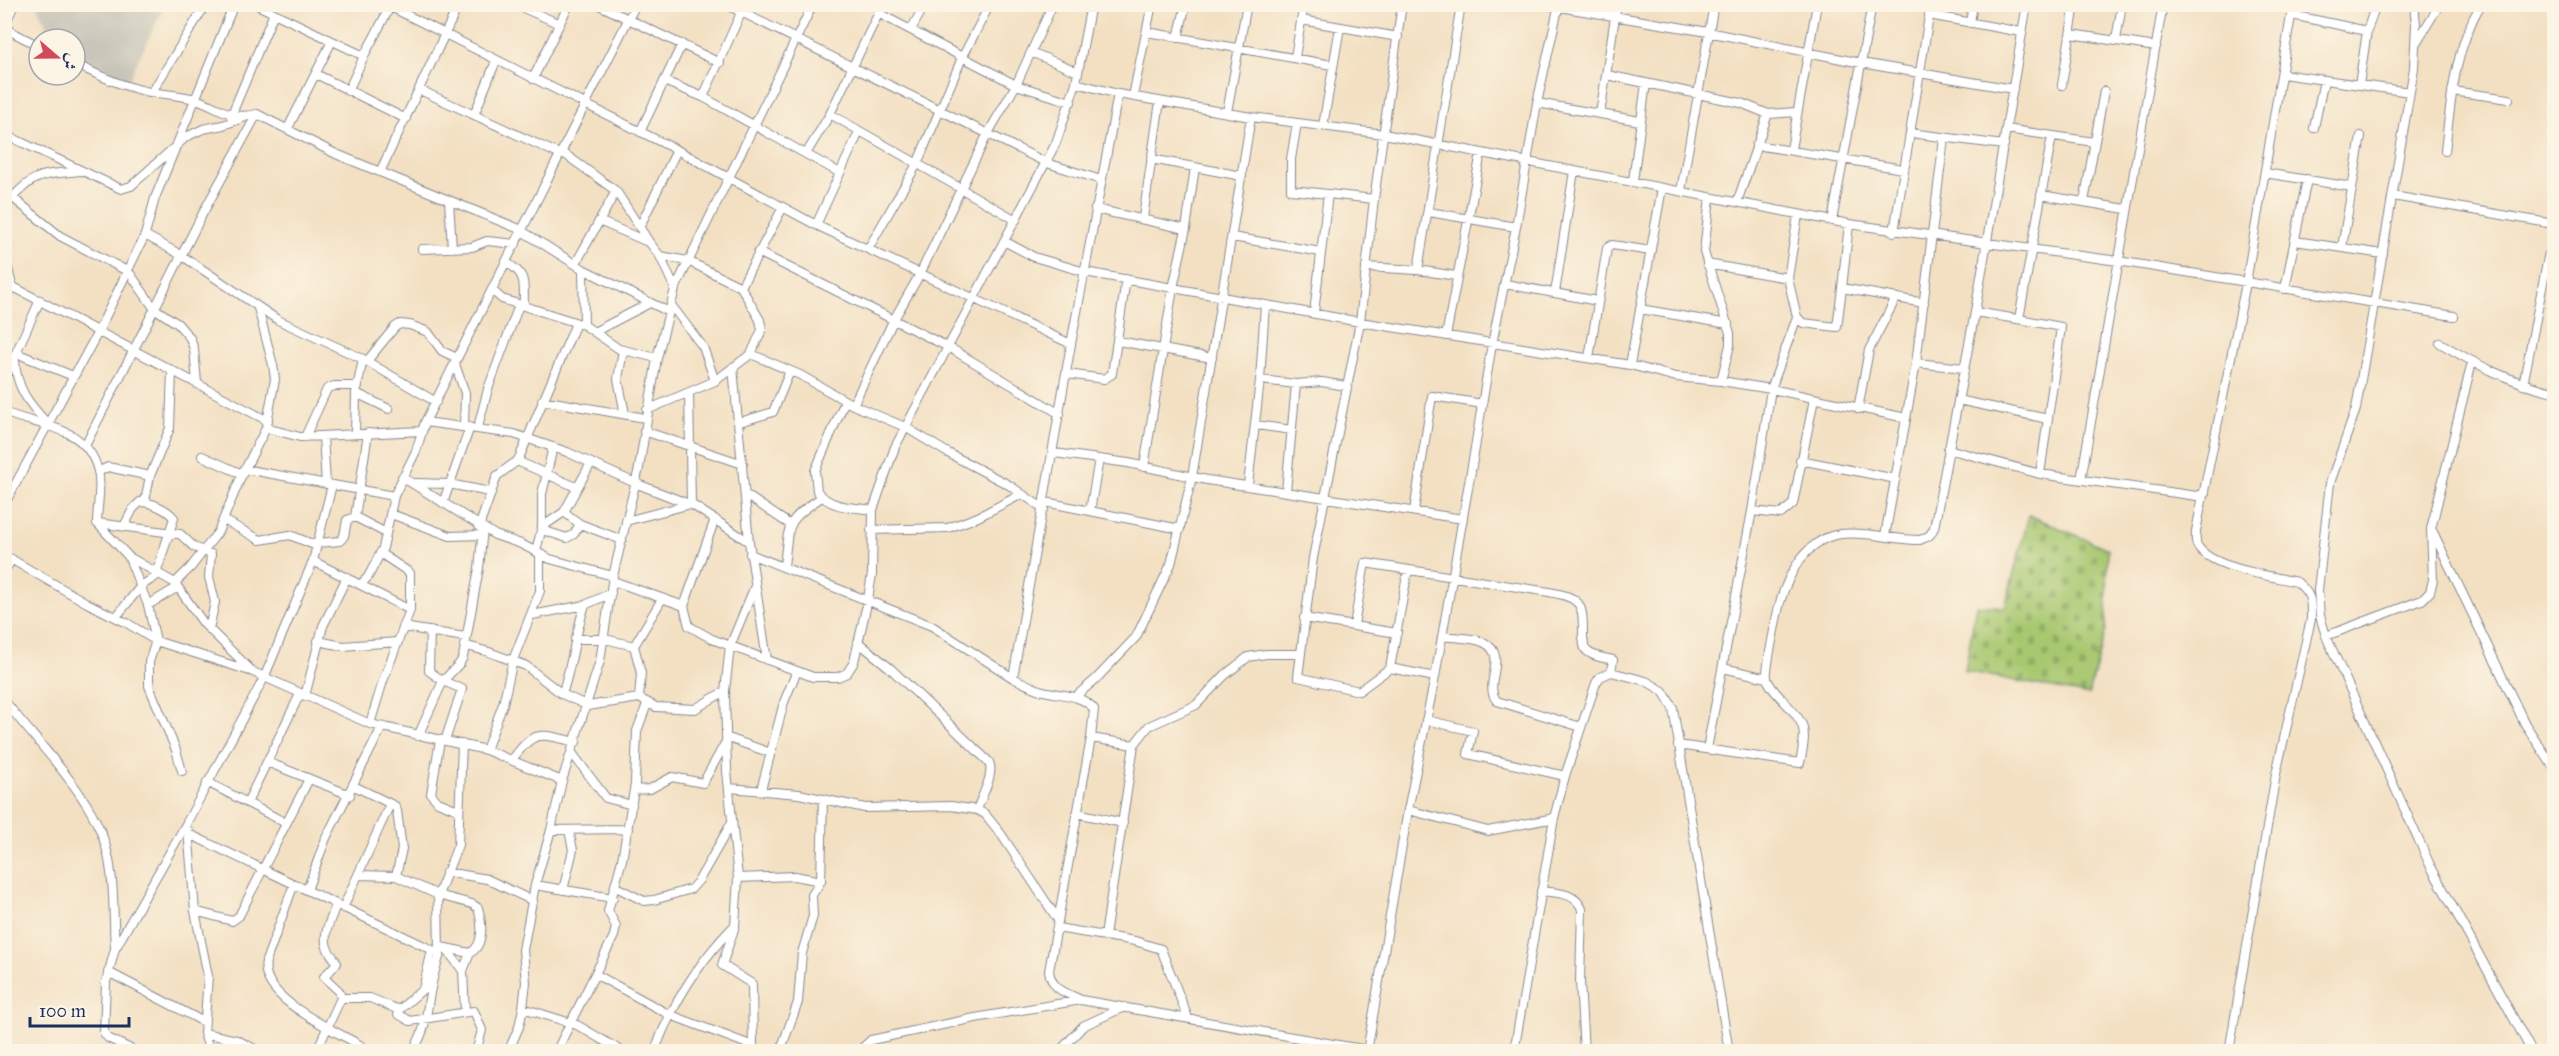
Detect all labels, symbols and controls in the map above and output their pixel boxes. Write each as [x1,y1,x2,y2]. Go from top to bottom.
north arrow [27,27,87,87]
text: ش [59,51,82,73]
scale bar [30,990,129,1028]
text: 100 m [39,1000,86,1022]

